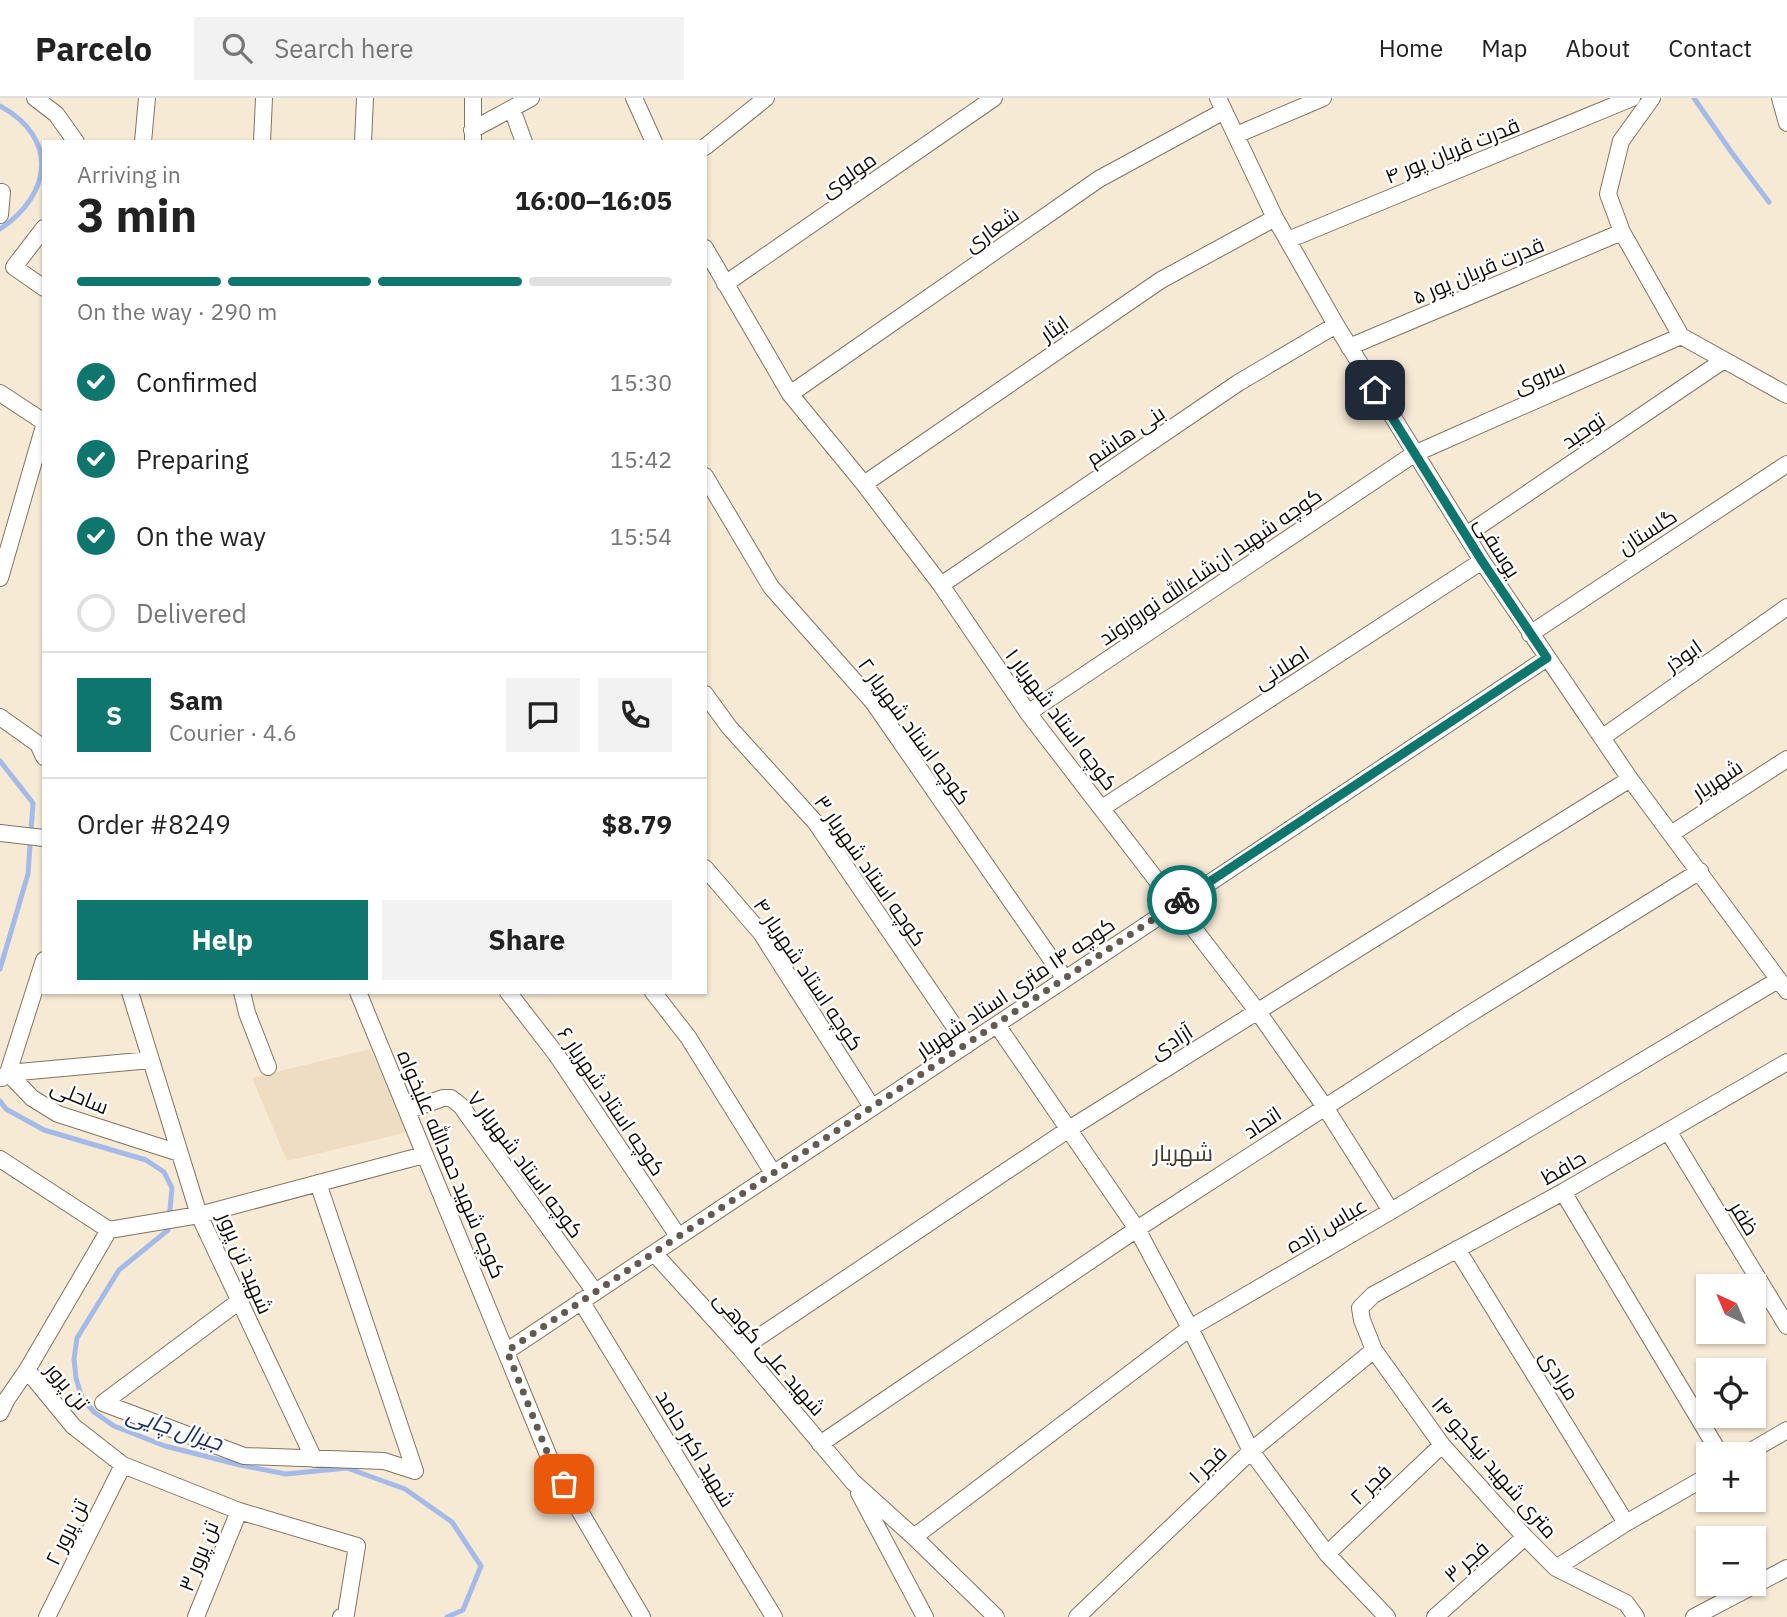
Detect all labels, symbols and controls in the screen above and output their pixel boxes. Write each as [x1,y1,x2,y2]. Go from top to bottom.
search box [194,17,684,80]
text: Parcelo [35,27,152,70]
icon: search [218,29,256,67]
text: Search here [274,31,414,65]
text: Home [1379,32,1443,64]
text: Map [1481,32,1527,64]
text: About [1565,32,1630,64]
text: Contact [1668,32,1752,64]
street label: قدرت قربان پور ۴ [1380,110,1524,191]
street label: مولوی [814,145,882,203]
text: Arriving in [77,159,181,189]
text: 16:00–16:05 [515,183,672,217]
text: 3 min [77,185,197,245]
street label: شعاری [958,200,1024,258]
street label: قدرت قربان پور ۵ [1408,230,1549,311]
text: On the way · 290 m [77,296,277,326]
street label: ایثار [1033,308,1074,348]
street label: سروی [1509,352,1569,400]
pin [1345,360,1405,420]
icon: check [77,363,115,401]
text: Confirmed [136,365,258,399]
text: 15:30 [610,367,672,397]
icon: home [1356,371,1394,409]
street label: بنی هاشم [1080,398,1170,472]
street label: توحید [1556,405,1611,455]
icon: check [77,440,115,478]
text: Preparing [136,442,249,476]
text: 15:42 [610,444,672,474]
street label: کوچه شهید ان‌شاءالله نوروزوند [1093,481,1328,652]
street label: گلستان [1612,502,1682,560]
street label: یوسفی [1468,511,1528,583]
icon: check [77,517,115,555]
text: On the way [136,519,266,553]
text: 15:54 [610,521,672,551]
text: Delivered [136,596,247,630]
street label: ابوذر [1658,632,1707,678]
street label: اصلانی [1248,639,1314,695]
street label: کوچه استاد شهریار ۱ [999,642,1125,796]
street label: کوچه استاد شهریار ۲ [851,652,978,811]
button: chat [506,678,580,752]
button: phone [598,678,672,752]
text: Sam [169,683,223,717]
text: S [106,698,122,732]
text: Courier · 4.6 [169,717,297,747]
street label: شهریار [1686,752,1748,806]
street label: کوچه استاد شهریار ۳ [808,789,934,952]
text: Order #8249 [77,807,231,841]
text: $8.79 [602,807,672,841]
courier [1147,865,1217,935]
icon: bike [1163,881,1201,919]
street label: کوچه استاد شهریار ۴ [747,892,870,1056]
button: Help [77,900,368,980]
button: Share [382,900,672,980]
street label: کوچه ۱۴ متری استاد شهریار [909,910,1121,1066]
street label: آزادی [1144,1017,1198,1065]
street label: کوچه استاد شهریار ۶ [551,1021,672,1182]
street label: کوچه شهید حمدالله علیخواه [390,1046,513,1283]
street label: ساحلی [47,1072,113,1120]
street label: کوچه استاد شهریار ۷ [461,1085,591,1244]
street label: اتحاد [1237,1099,1287,1145]
district label: شهریار [1151,1137,1213,1167]
street label: حافظ [1535,1143,1591,1191]
street label: عباس زاده [1281,1191,1371,1259]
street label: ظفر [1723,1195,1766,1240]
street label: شهید تن پرور [211,1207,280,1318]
north arrow [1696,1274,1766,1344]
map controls [1696,1274,1766,1596]
street label: شهید علی کوهی [708,1285,832,1421]
street label: مرادی [1534,1345,1586,1405]
street label: تن پرور [38,1356,96,1417]
button: locate [1696,1358,1766,1428]
street label: شهید اکبر حامد [650,1384,742,1512]
street label: ۱۴ متری شهید نیکجو [1426,1390,1564,1544]
water label: جیرال چایی [122,1397,228,1459]
street label: فجر ۱ [1182,1439,1232,1489]
button: + [1696,1442,1766,1512]
pin [534,1454,594,1514]
street label: فجر ۲ [1343,1457,1397,1511]
icon: bag [545,1465,583,1503]
street label: تن پرور ۲ [38,1494,95,1570]
street label: تن پرور ۳ [171,1516,226,1596]
button: − [1696,1526,1766,1596]
street label: فجر ۳ [1438,1534,1494,1588]

